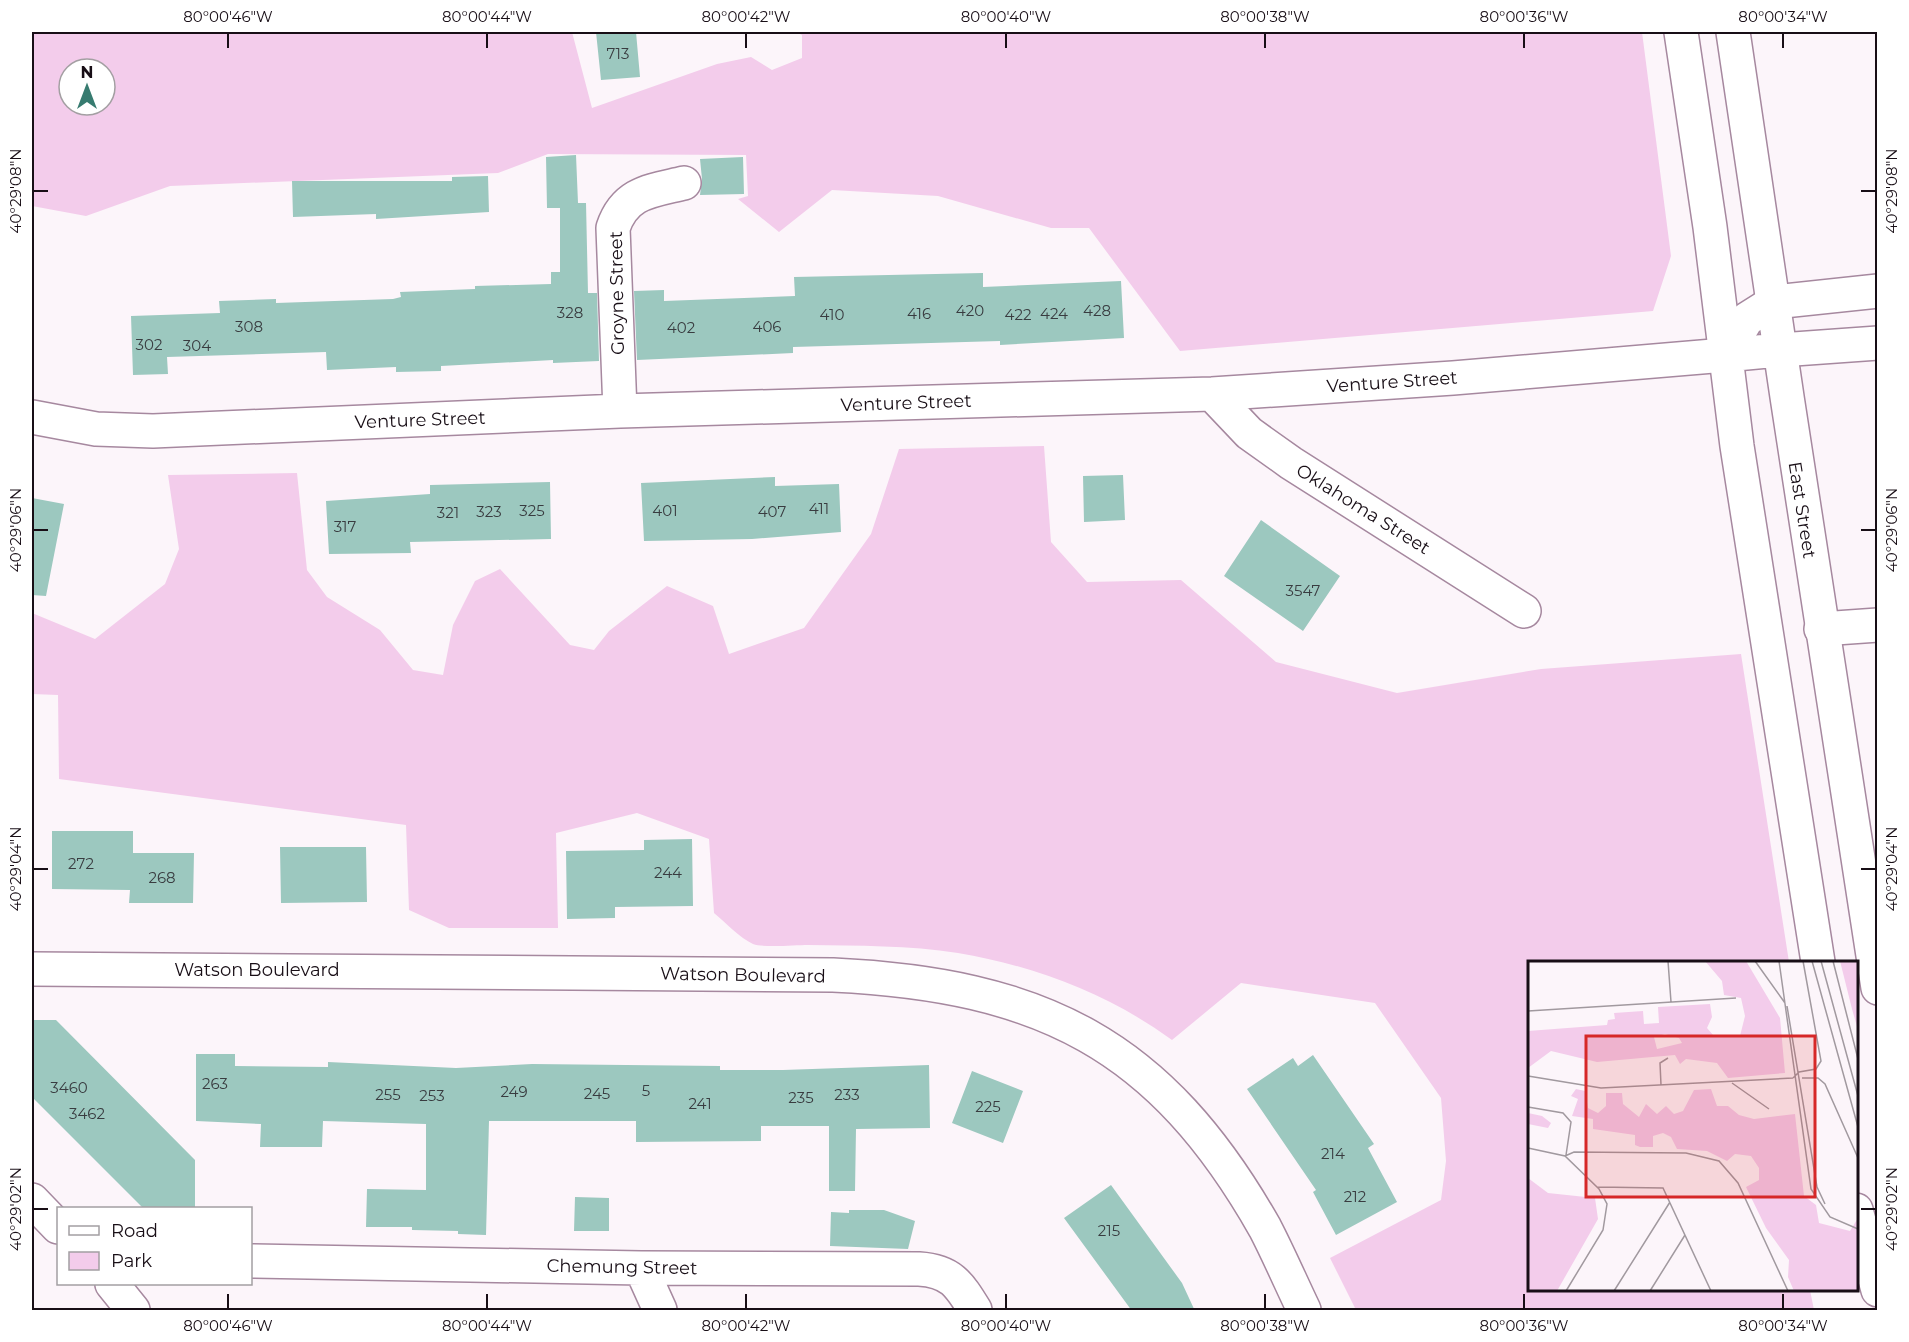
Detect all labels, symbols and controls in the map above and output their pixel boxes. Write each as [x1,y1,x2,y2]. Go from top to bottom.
text: 80°00'46"W [183,7,273,26]
text: 80°00'44"W [442,7,532,26]
text: 80°00'42"W [702,7,791,26]
text: 80°00'40"W [961,7,1052,26]
text: 80°00'38"W [1220,7,1310,26]
text: 80°00'36"W [1480,7,1569,26]
text: 80°00'34"W [1738,7,1828,26]
house number: 713 [607,44,629,63]
north arrow [57,57,117,117]
text: N [81,63,93,82]
text: 40°29'08"N [6,149,25,233]
text: 40°29'08"N [1882,149,1901,233]
street label: Groyne Street [605,231,629,355]
house number: 420 [956,301,984,320]
house number: 428 [1083,301,1111,320]
house number: 328 [557,303,583,322]
house number: 416 [907,304,931,323]
house number: 424 [1040,304,1068,323]
house number: 410 [820,305,845,324]
house number: 422 [1005,305,1031,324]
house number: 308 [235,317,263,336]
house number: 406 [753,317,781,336]
house number: 402 [667,318,695,337]
house number: 302 [136,335,162,354]
house number: 304 [183,336,211,355]
street label: Venture Street [1326,366,1458,398]
street label: Venture Street [840,390,972,416]
street label: Venture Street [354,407,486,433]
street label: Oklahoma Street [1292,459,1434,559]
street label: East Street [1783,460,1821,560]
text: 40°29'06"N [6,488,25,572]
text: 40°29'06"N [1882,488,1901,572]
house number: 411 [809,499,829,518]
house number: 325 [519,501,545,520]
house number: 401 [652,501,678,520]
house number: 323 [476,502,502,521]
house number: 407 [758,502,786,521]
house number: 321 [437,503,459,522]
house number: 317 [334,517,357,536]
house number: 3547 [1286,581,1321,600]
text: 40°29'04"N [6,827,25,911]
text: 40°29'04"N [1882,827,1901,911]
house number: 272 [68,854,94,873]
house number: 244 [654,863,682,882]
house number: 268 [148,868,176,887]
street label: Watson Boulevard [174,959,340,981]
inset map [1528,961,1858,1291]
street label: Watson Boulevard [660,963,826,987]
house number: 263 [202,1074,228,1093]
house number: 3460 [50,1078,88,1097]
house number: 5 [642,1081,650,1100]
house number: 249 [500,1082,528,1101]
house number: 245 [584,1084,610,1103]
house number: 255 [375,1085,401,1104]
house number: 233 [834,1085,860,1104]
house number: 253 [419,1086,445,1105]
house number: 235 [788,1088,814,1107]
house number: 241 [688,1094,712,1113]
house number: 225 [975,1097,1001,1116]
house number: 3462 [69,1104,105,1123]
house number: 214 [1321,1144,1345,1163]
text: 40°29'02"N [6,1167,25,1251]
text: 40°29'02"N [1882,1167,1901,1251]
house number: 212 [1344,1187,1366,1206]
legend [57,1207,252,1285]
text: Road [111,1220,158,1242]
house number: 215 [1098,1221,1120,1240]
text: Park [111,1250,152,1272]
street label: Chemung Street [546,1255,698,1279]
text: 80°00'46"W [183,1316,273,1335]
text: 80°00'44"W [442,1316,532,1335]
text: 80°00'42"W [702,1316,791,1335]
text: 80°00'40"W [961,1316,1052,1335]
text: 80°00'38"W [1220,1316,1310,1335]
text: 80°00'36"W [1480,1316,1569,1335]
text: 80°00'34"W [1738,1316,1828,1335]

